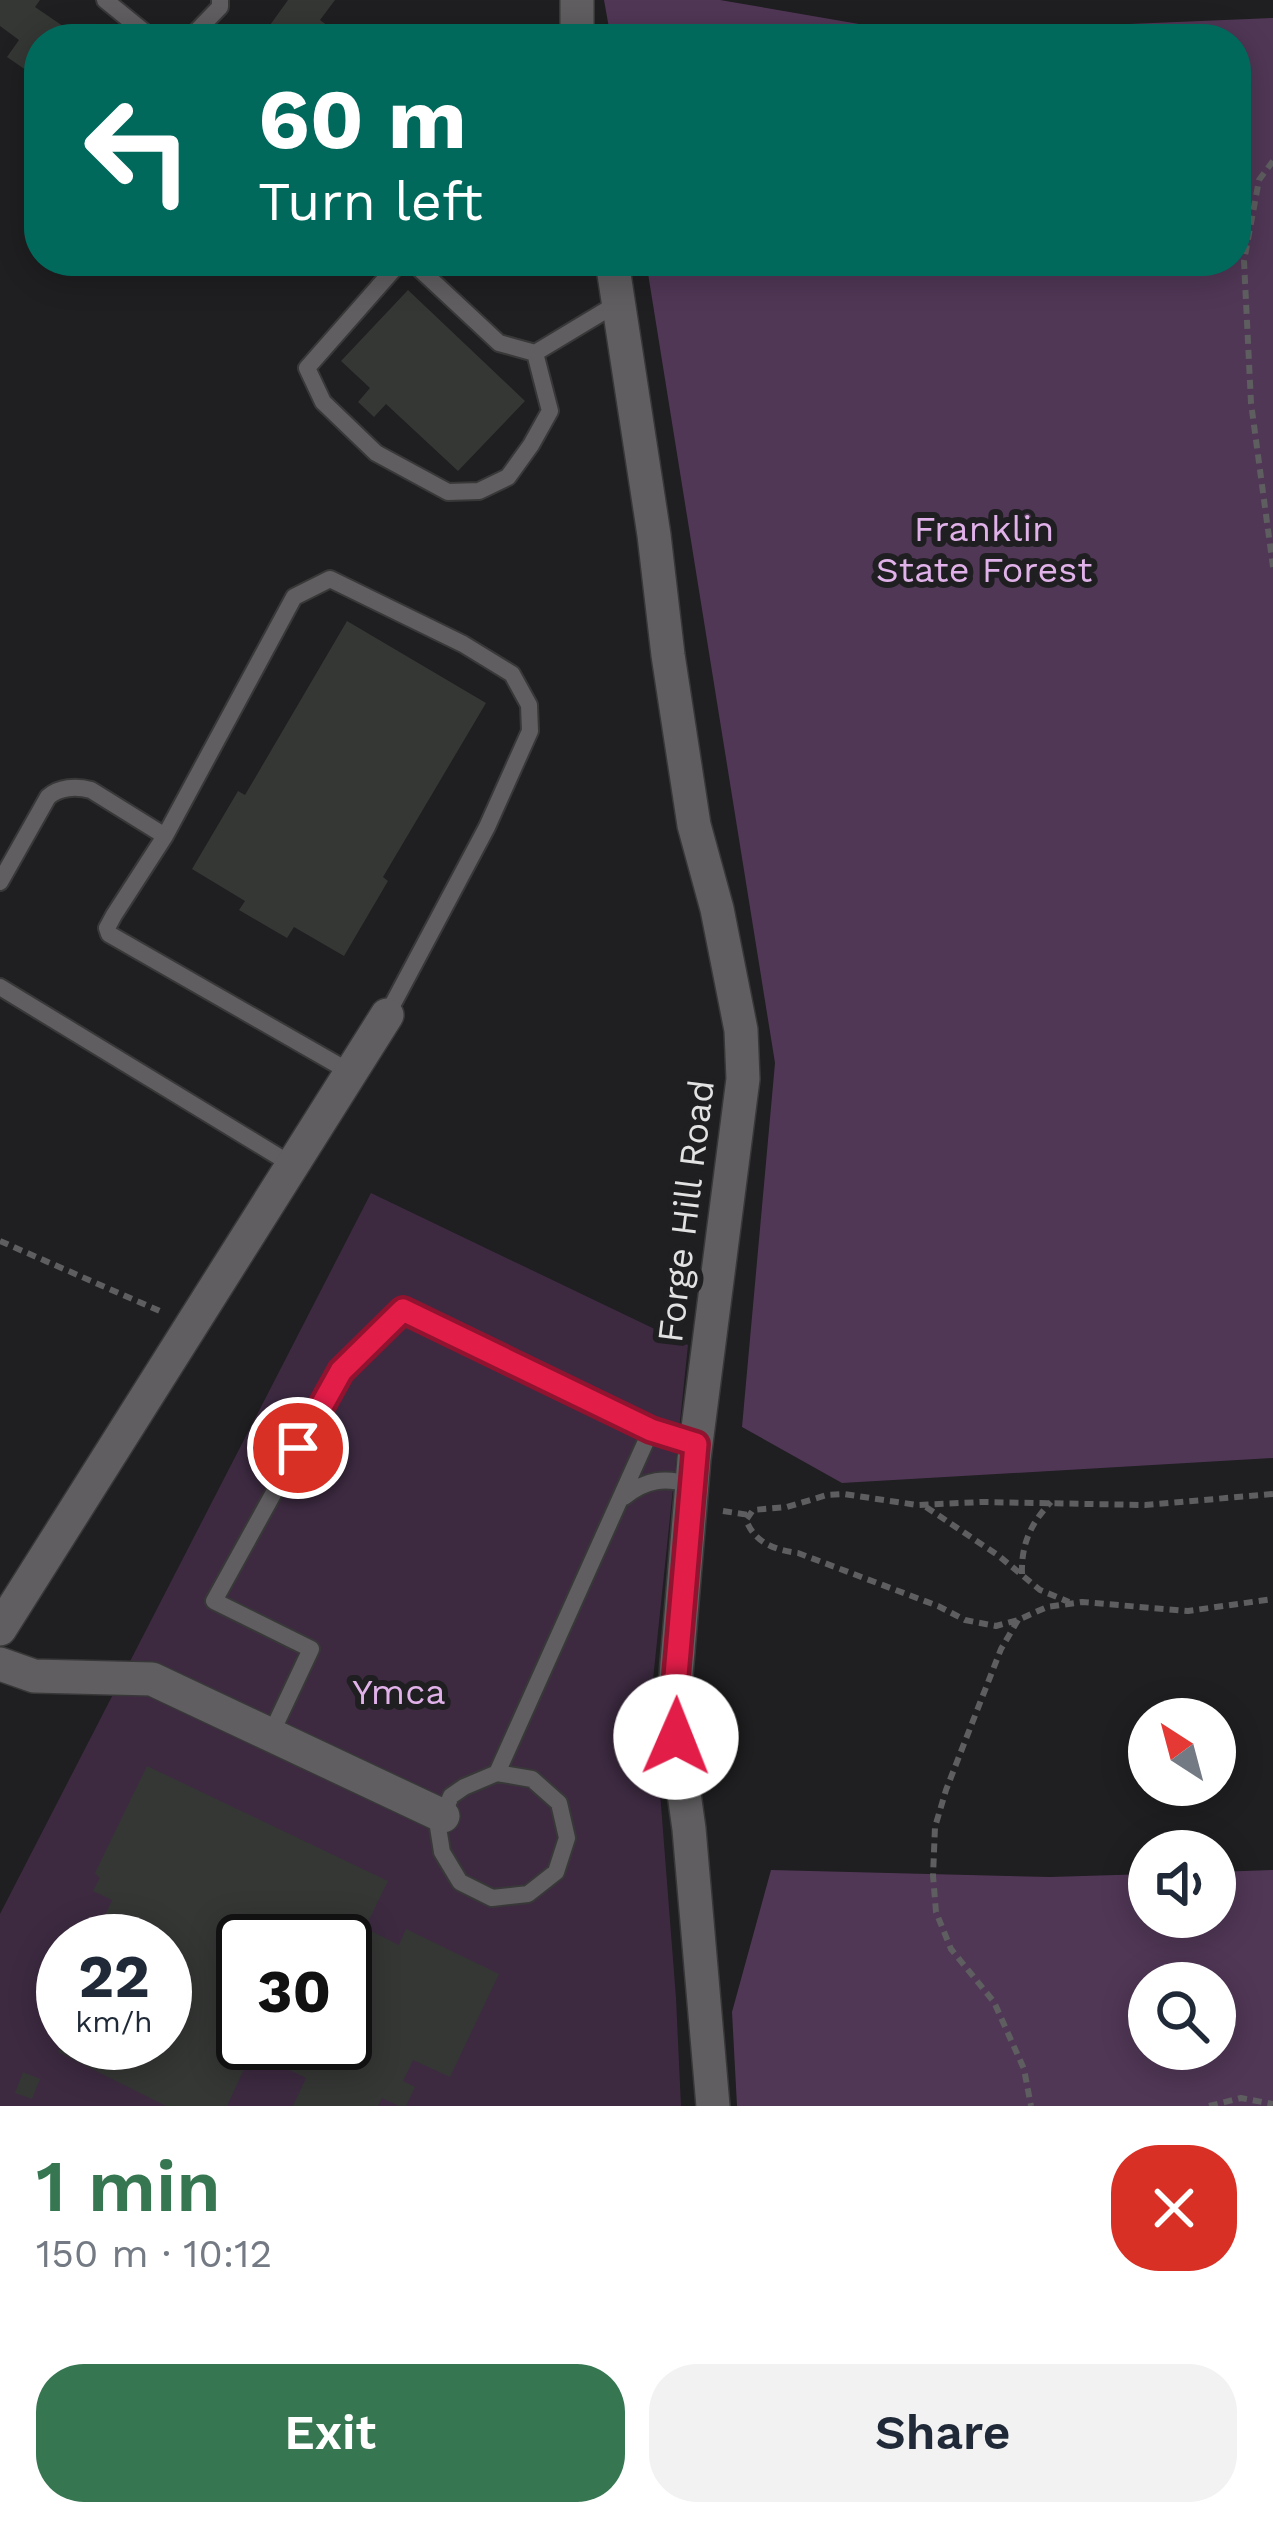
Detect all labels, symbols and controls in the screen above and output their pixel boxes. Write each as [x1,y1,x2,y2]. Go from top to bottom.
text: 60 m [258,70,467,168]
icon: left [60,72,216,228]
text: Turn left [258,170,483,233]
park label: Franklin State Forest [876,508,1092,591]
street label: Forge Hill Road [649,1077,723,1345]
pin [247,1397,349,1499]
icon: arrive [265,1415,331,1481]
park label: Ymca [352,1671,446,1713]
position arrow [613,1674,739,1800]
north arrow [1128,1698,1236,1806]
map controls [1128,1698,1236,2070]
button: sound [1128,1830,1236,1938]
speed limit sign: 30 [216,1914,372,2070]
text: 22 [78,1941,150,2012]
button: search [1128,1962,1236,2070]
text: km/h [75,2004,153,2039]
text: 1 min [36,2144,221,2228]
button: close [1111,2145,1237,2271]
text: 150 m · 10:12 [36,2231,272,2276]
button: Exit [36,2364,625,2502]
button: Share [649,2364,1237,2502]

